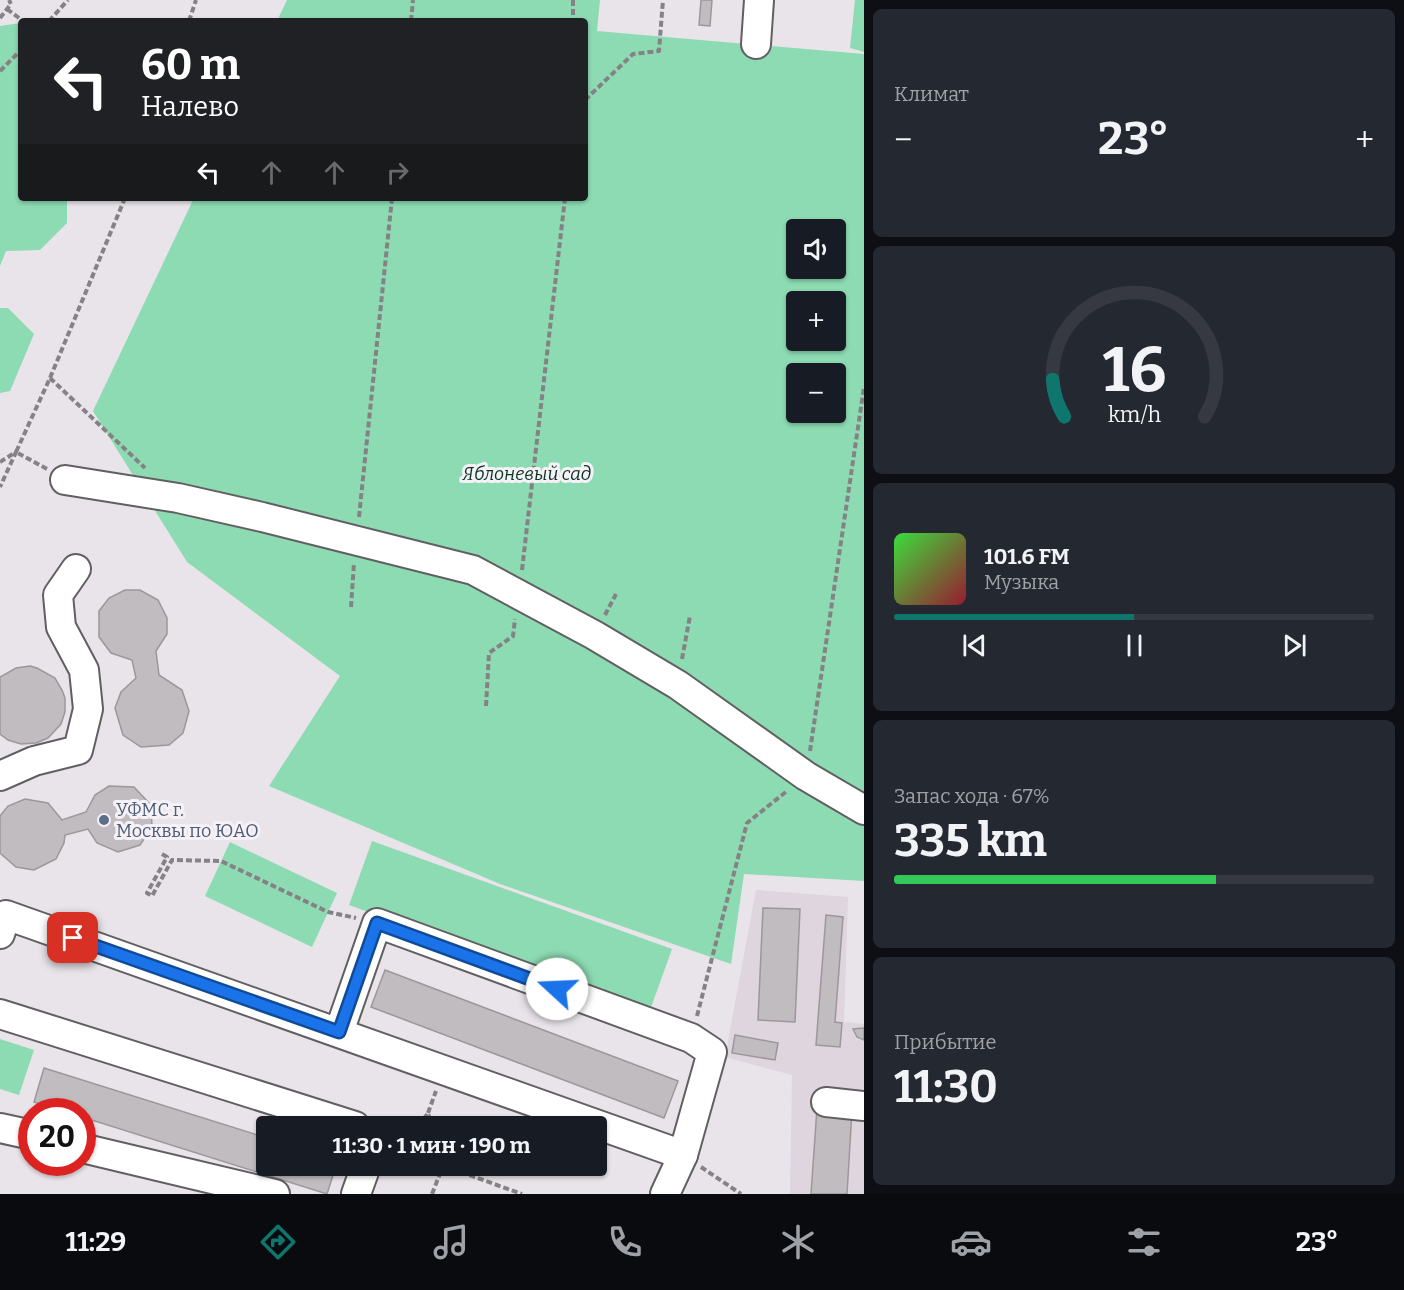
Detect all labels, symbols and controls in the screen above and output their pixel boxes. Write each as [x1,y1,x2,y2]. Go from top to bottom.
text: 60 m [141,40,240,90]
icon: left [42,42,120,120]
text: Климат [894,82,969,106]
text: Налево [141,91,239,123]
text: 23° [1098,112,1169,166]
text: − [894,120,912,160]
text: + [1355,120,1374,160]
icon: left [192,156,225,189]
icon: ahead [255,156,288,189]
icon: ahead [318,156,351,189]
icon: right [381,156,414,189]
map controls [786,219,846,423]
button: sound [786,219,846,279]
button: + [786,291,846,351]
text: 16 [1102,333,1166,408]
button: − [786,363,846,423]
text: km/h [1107,402,1161,428]
park label: Яблоневый сад [462,463,591,485]
text: 101.6 FM [984,543,1070,570]
text: Музыка [984,570,1059,594]
icon: previous [958,629,991,662]
icon: pause [1118,629,1151,662]
icon: next [1278,629,1311,662]
text: Запас хода · 67% [894,784,1050,808]
place label: УФМС г. Москвы по ЮАО [116,799,259,842]
marker: УФМС г. Москвы по ЮАО [97,813,111,827]
text: 335 km [894,814,1047,868]
pin [47,912,98,963]
icon: arrive [56,921,89,954]
position arrow [525,957,589,1021]
text: Прибытие [894,1030,996,1054]
text: 11:30 [894,1060,998,1114]
speed limit sign: 20 [18,1098,96,1176]
text: 11:30 · 1 мин · 190 m [333,1132,530,1159]
icon: directions [257,1221,299,1263]
icon: music [430,1221,472,1263]
icon: phone [604,1221,646,1263]
icon: climate [777,1221,819,1263]
icon: car [950,1221,992,1263]
icon: filters [1123,1221,1165,1263]
text: 11:29 [66,1226,126,1258]
text: 23° [1296,1226,1338,1258]

